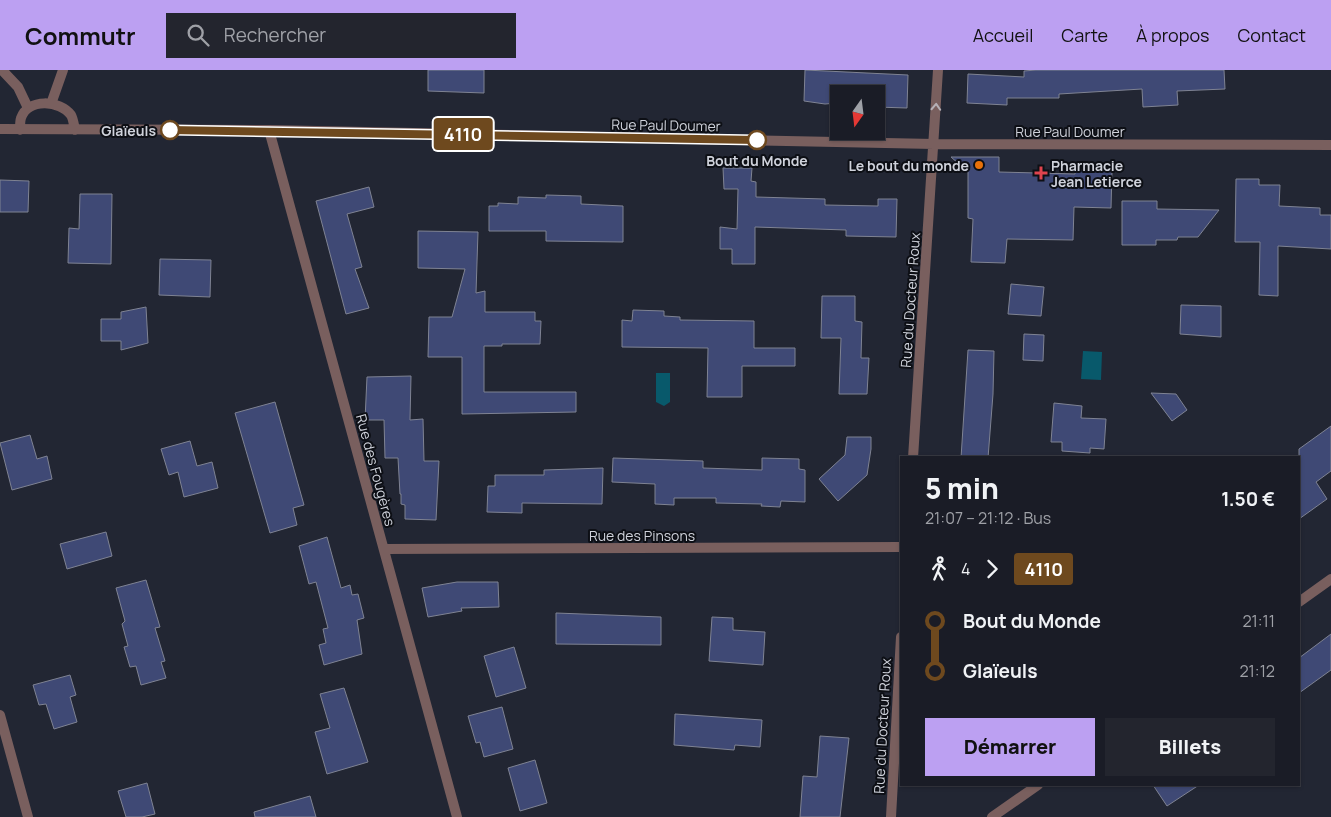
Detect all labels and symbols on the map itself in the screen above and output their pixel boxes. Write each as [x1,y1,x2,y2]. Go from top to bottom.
north arrow [830,85,885,140]
one-way arrow [930,103,941,111]
street label: Rue Paul Doumer [611,115,721,135]
line badge: 4110 [428,118,498,150]
marker: Glaïeuls [160,120,180,140]
place label: Glaïeuls [101,121,156,140]
street label: Rue Paul Doumer [1015,122,1125,141]
marker: Bout du Monde [747,130,767,150]
place label: Bout du Monde [706,151,808,170]
place label: Le bout du monde [848,156,969,175]
place label: Pharmacie Jean Letierce [1051,156,1142,191]
marker: Le bout du monde [973,159,985,171]
marker: Pharmacie Jean Letierce [1035,167,1047,179]
street label: Rue du Docteur Roux [896,231,924,368]
street label: Rue des Fougères [352,412,400,528]
street label: Rue des Pinsons [589,526,695,545]
street label: Rue du Docteur Roux [869,657,895,794]

